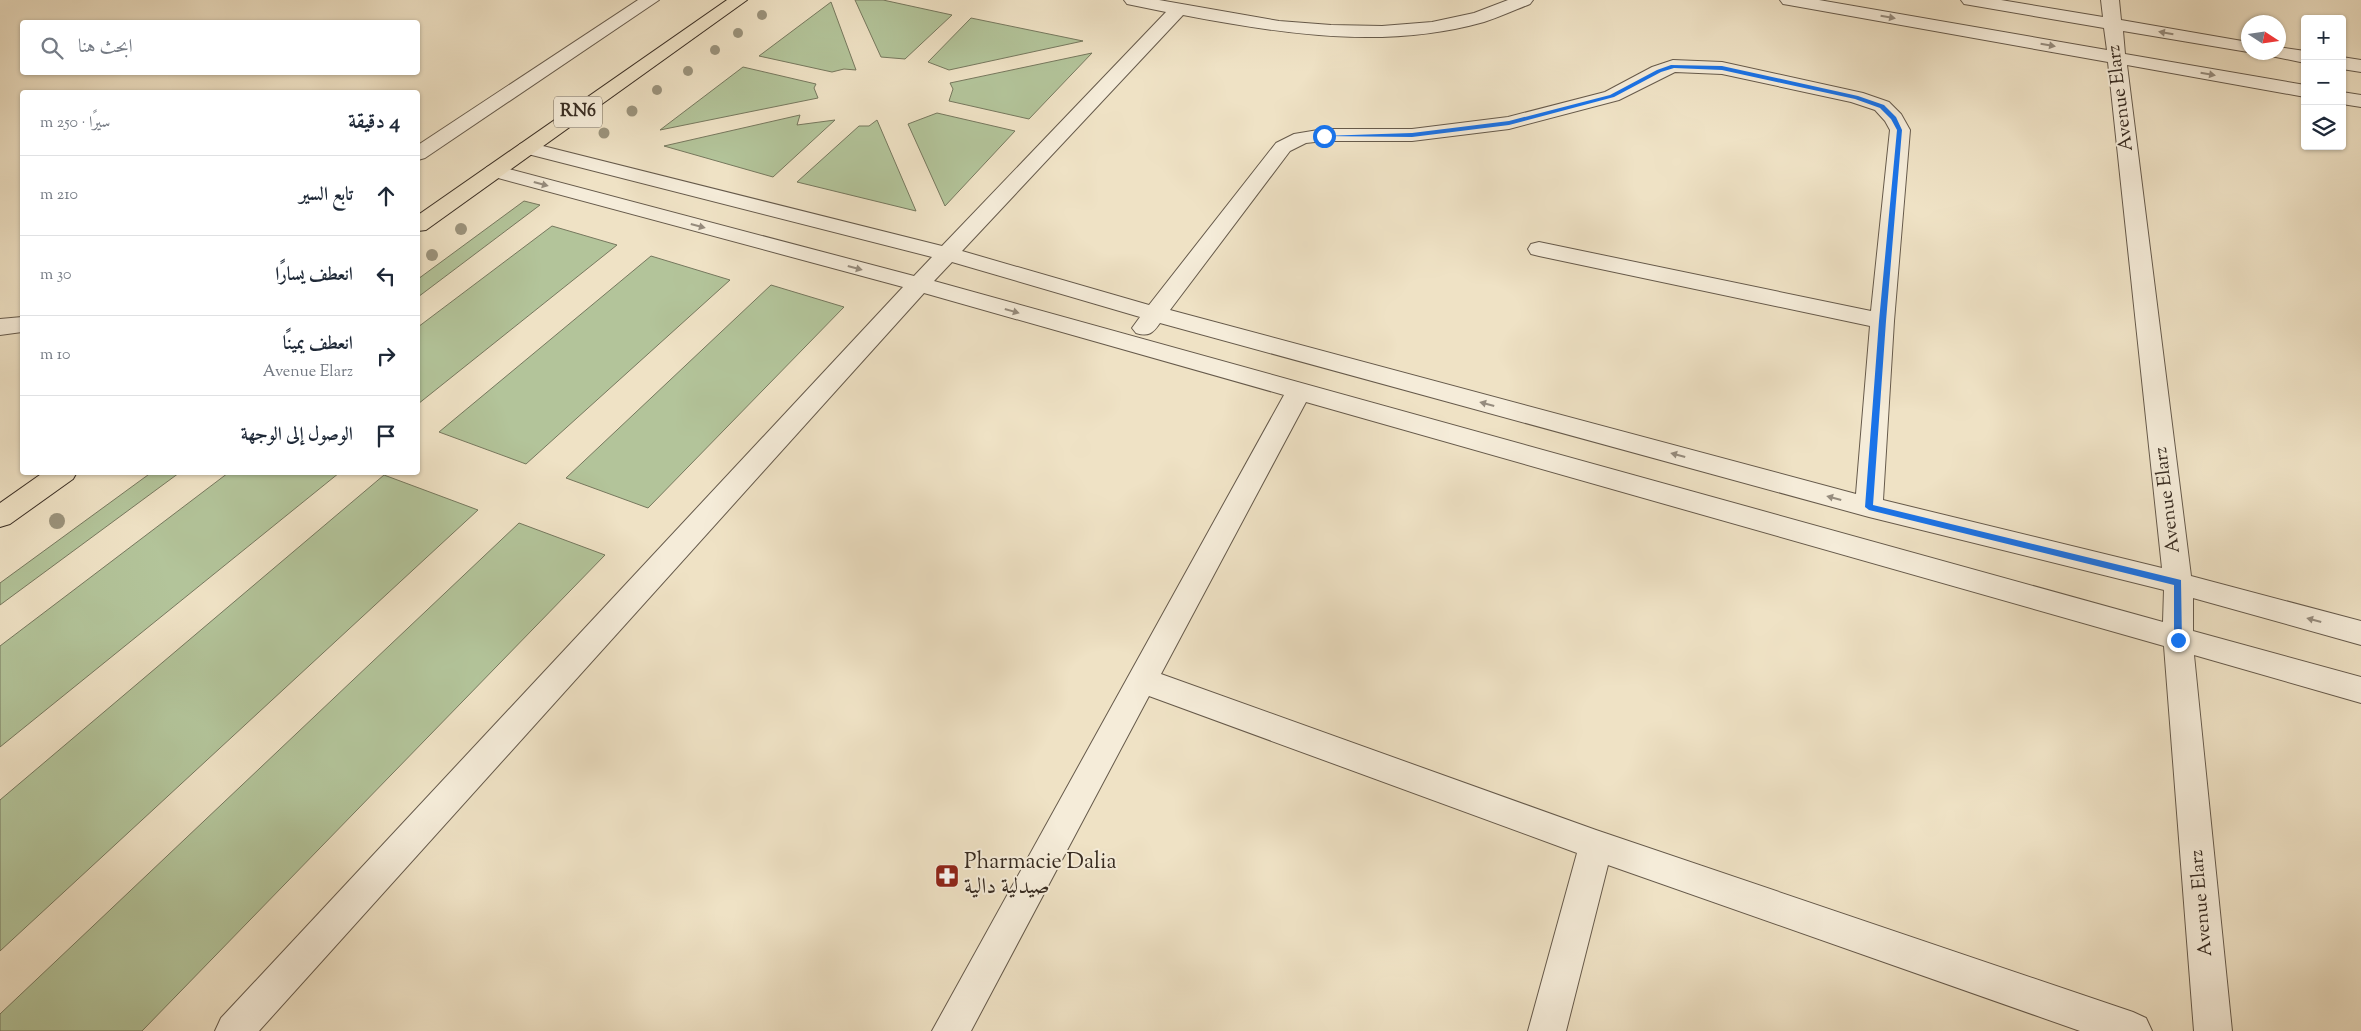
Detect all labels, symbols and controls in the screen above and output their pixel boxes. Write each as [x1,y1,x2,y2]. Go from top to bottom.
one-way arrow [1881,14,1897,22]
north arrow [2241,15,2286,60]
map controls [2301,15,2346,150]
button: + [2301,15,2346,60]
search box [20,20,420,75]
one-way arrow [2158,29,2174,37]
icon: search [38,34,66,62]
text: ابحث هنا [78,34,133,61]
one-way arrow [2041,42,2057,50]
street label: Avenue Elarz [2101,43,2141,153]
button: − [2301,60,2346,105]
one-way arrow [2201,70,2217,78]
road number: RN6 [554,96,602,128]
button: layers [2301,105,2346,150]
text: 4 دقيقة [348,108,400,138]
text: سيرًا · 250 m [40,112,110,135]
route start [1313,125,1336,148]
one-way arrow [533,180,548,188]
text: تابع السير [299,182,353,209]
icon: ahead [372,182,400,210]
text: 210 m [40,184,78,207]
one-way arrow [690,222,705,230]
text: انعطف يسارًا [275,262,353,289]
icon: left [372,262,400,290]
text: 30 m [40,264,71,287]
one-way arrow [848,264,863,272]
one-way arrow [1004,307,1019,315]
text: انعطف يمينًا [283,331,353,358]
icon: right [372,342,400,370]
text: 10 m [40,344,70,367]
text: Avenue Elarz [263,361,353,384]
one-way arrow [1479,400,1494,408]
text: الوصول إلى الوجهة [241,422,353,449]
icon: arrive [372,422,400,450]
street label: Avenue Elarz [2148,445,2188,555]
one-way arrow [1670,451,1685,459]
one-way arrow [1827,493,1842,501]
one-way arrow [2306,616,2322,624]
route end [2167,629,2190,652]
place label: Pharmacie Dalia صيدلية دالية [964,847,1117,904]
street label: Avenue Elarz [2184,848,2220,958]
pharmacy icon: Pharmacie Dalia صيدلية دالية [934,863,960,889]

